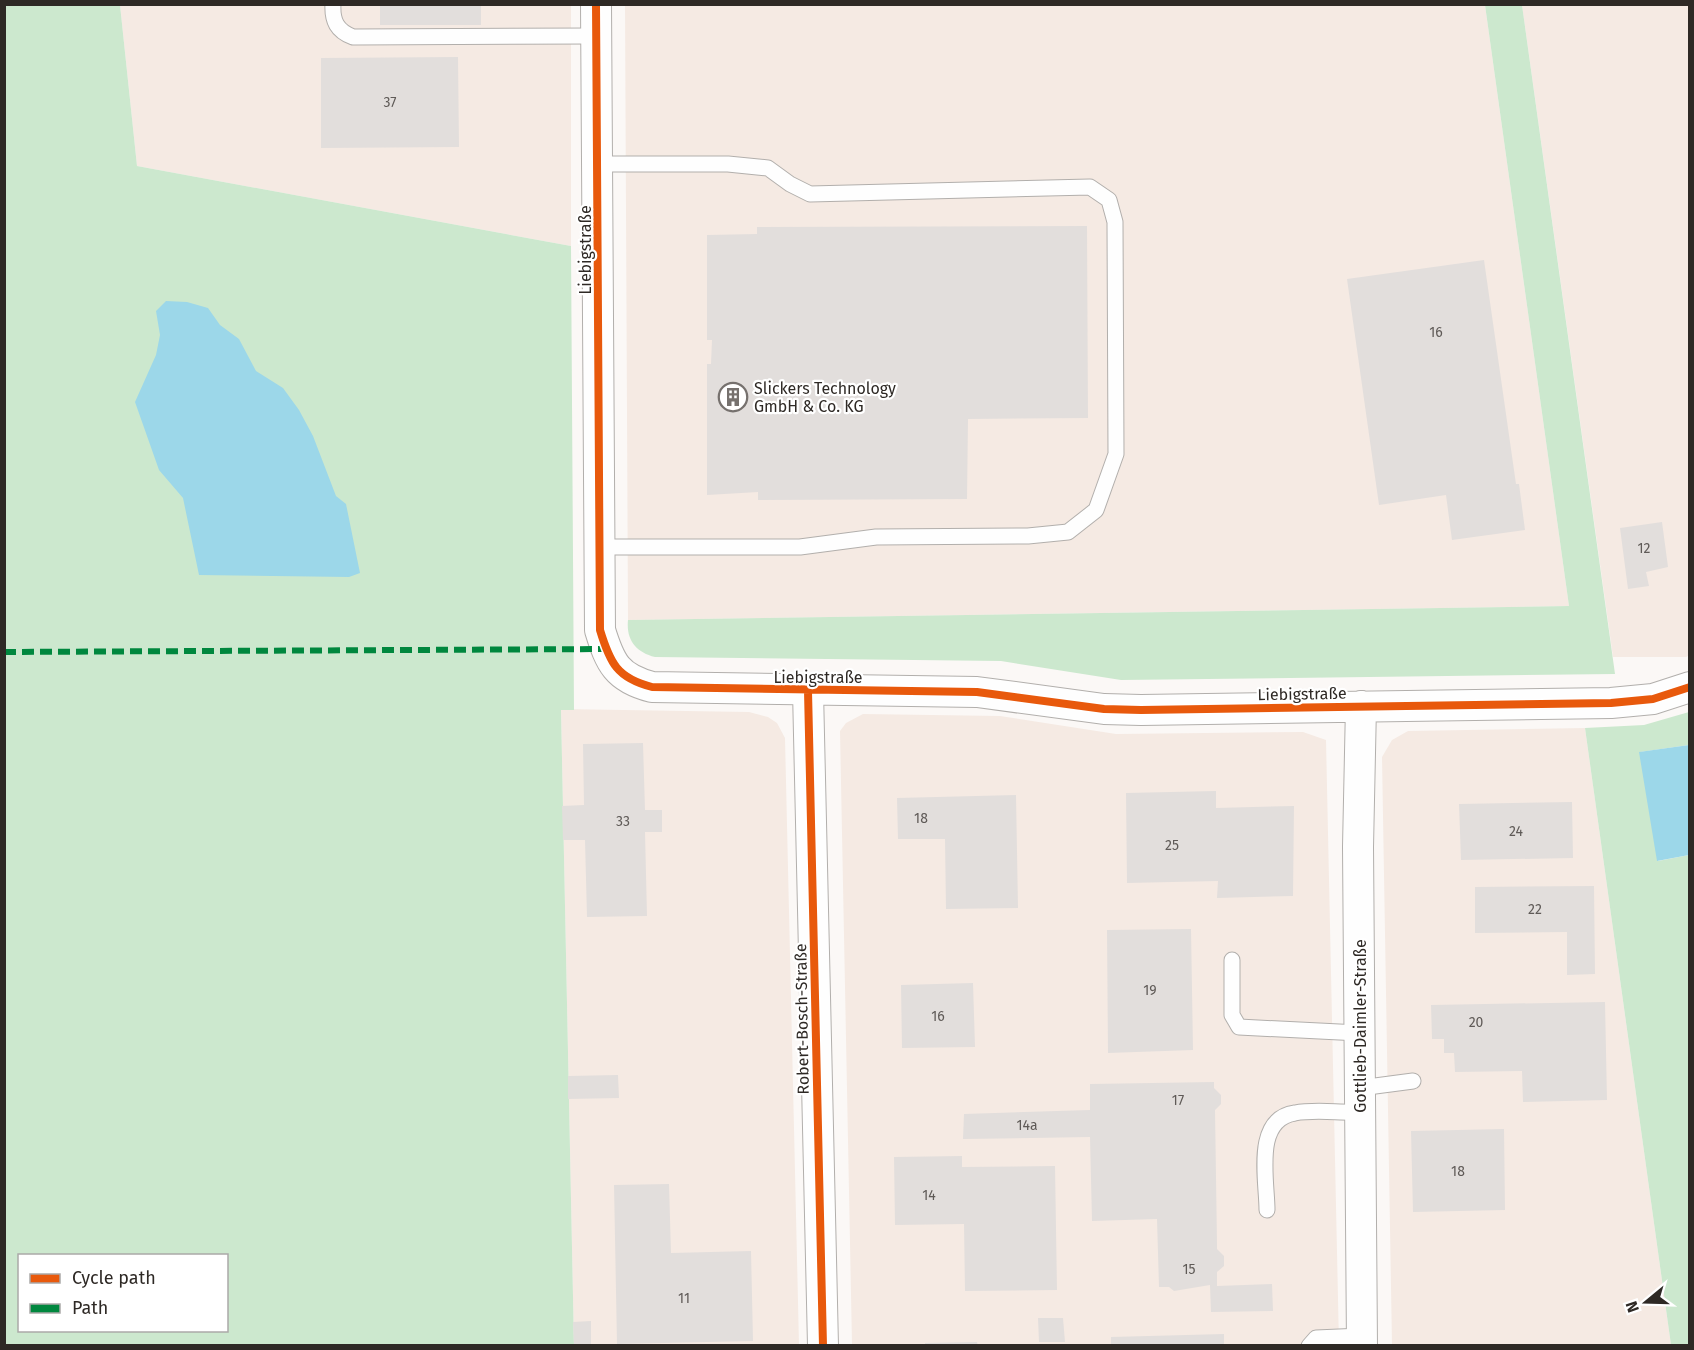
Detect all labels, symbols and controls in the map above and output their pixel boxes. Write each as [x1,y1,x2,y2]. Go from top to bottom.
house number: 37 [383,94,397,111]
street label: Liebigstraße [576,205,595,295]
house number: 16 [1429,324,1443,341]
place label: Slickers Technology GmbH & Co. KG [754,379,896,416]
building icon: Slickers Technology GmbH & Co. KG [717,381,749,413]
house number: 12 [1638,540,1651,557]
street label: Liebigstraße [773,668,863,687]
street label: Liebigstraße [1257,684,1347,704]
house number: 18 [914,810,928,827]
house number: 33 [616,813,630,830]
house number: 24 [1509,823,1524,840]
house number: 25 [1165,837,1179,854]
house number: 22 [1528,901,1542,918]
street label: Gottlieb-Daimler-Straße [1351,939,1370,1113]
street label: Robert-Bosch-Straße [791,943,813,1095]
house number: 19 [1143,982,1157,999]
house number: 16 [931,1008,945,1025]
house number: 20 [1469,1014,1484,1031]
house number: 17 [1172,1092,1184,1109]
house number: 14a [1016,1117,1038,1134]
house number: 18 [1451,1163,1465,1180]
house number: 14 [922,1187,936,1204]
legend [18,1254,228,1332]
house number: 15 [1182,1261,1196,1278]
text: Cycle path [72,1267,156,1289]
north arrow [1616,1272,1676,1332]
house number: 11 [678,1290,690,1307]
text: Path [72,1297,108,1319]
text: N [1622,1299,1643,1315]

